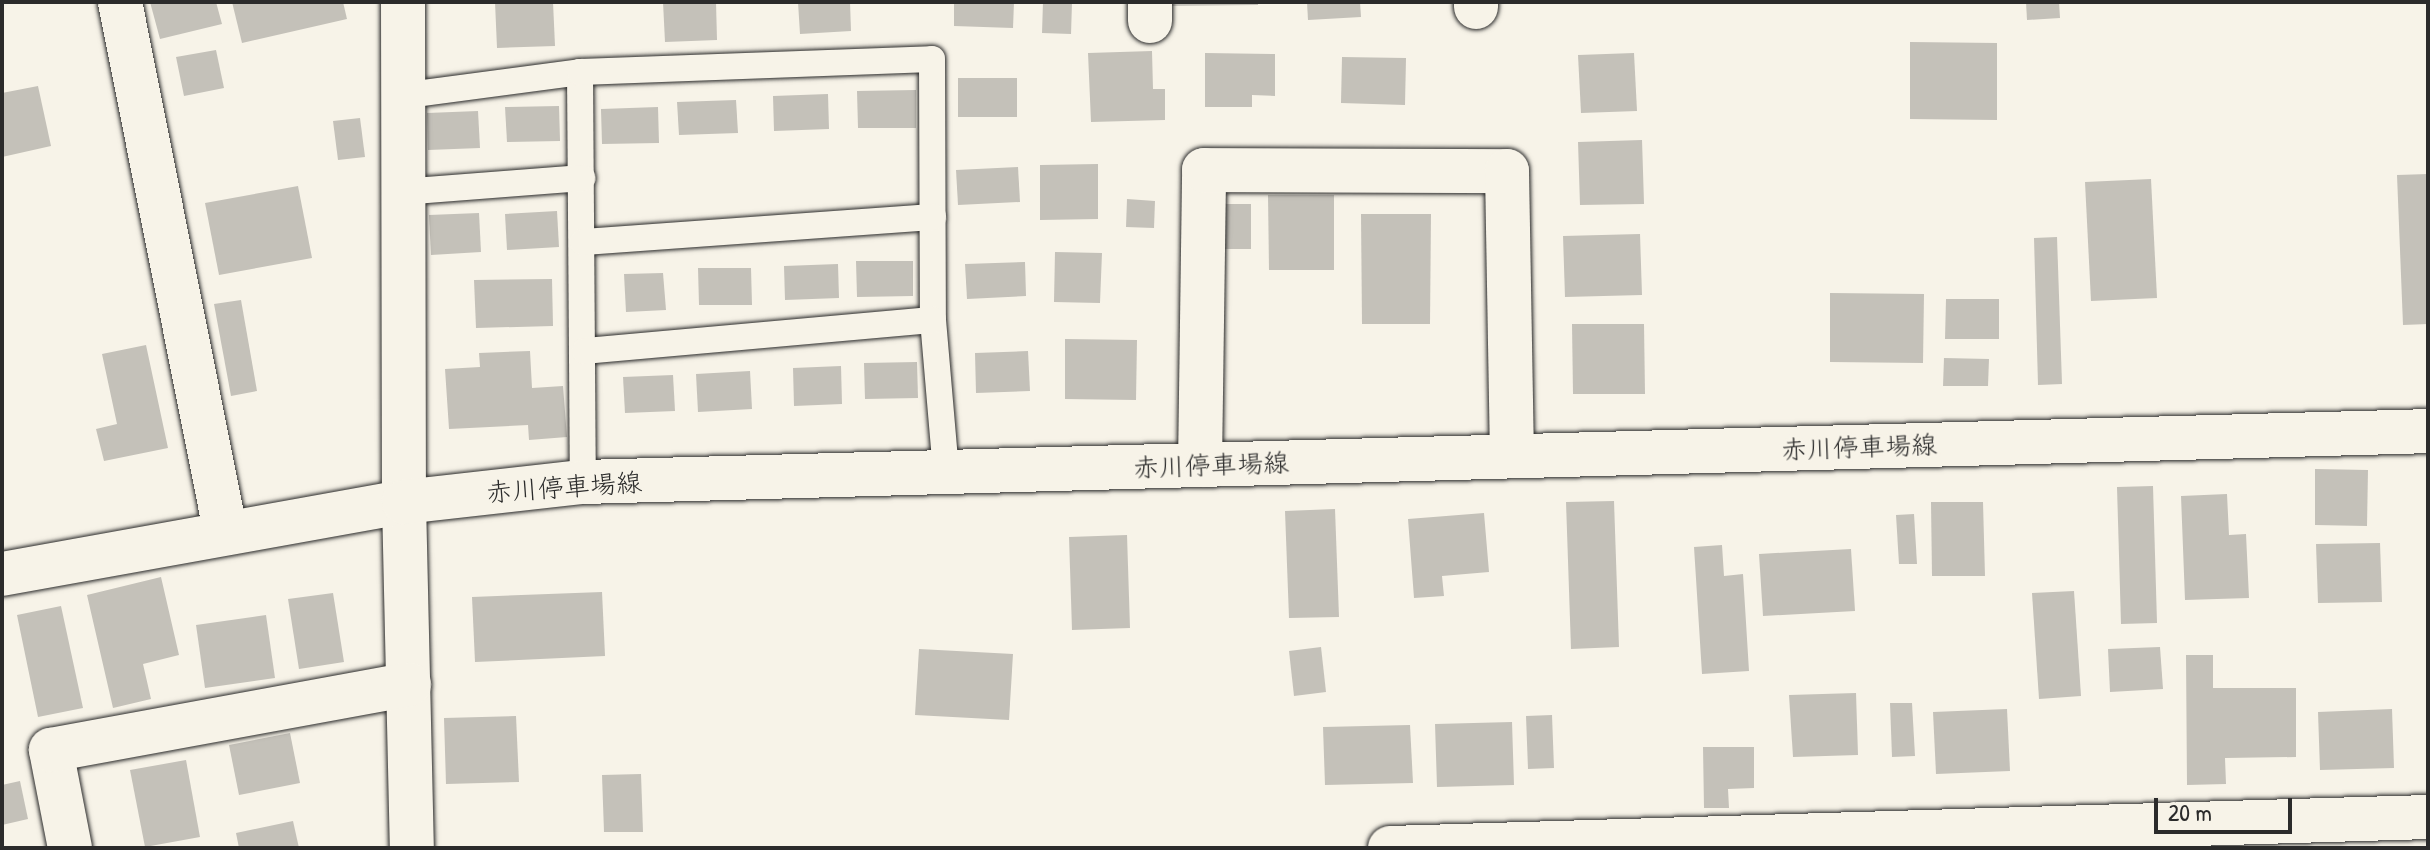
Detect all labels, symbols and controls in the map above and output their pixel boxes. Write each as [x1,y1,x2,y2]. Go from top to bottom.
street label: 赤川停車場線 [1781,429,1937,465]
street label: 赤川停車場線 [1133,447,1289,483]
street label: 赤川停車場線 [485,466,643,508]
scale bar [2158,782,2296,832]
text: 20 m [2168,796,2212,828]

